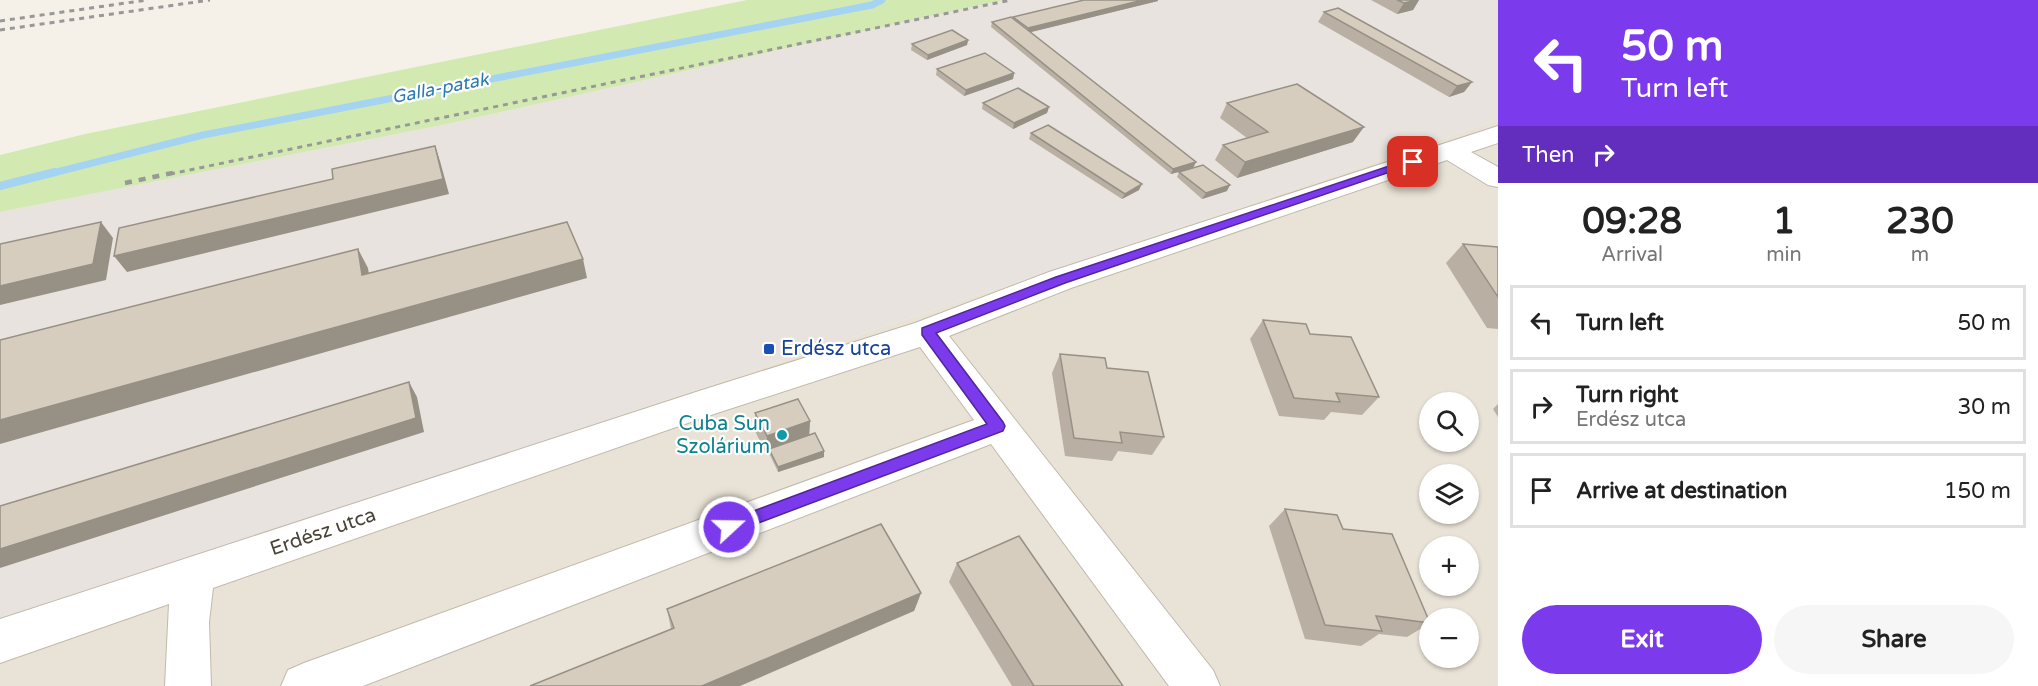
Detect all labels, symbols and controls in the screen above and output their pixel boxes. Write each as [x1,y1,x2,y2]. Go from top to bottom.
text: 50 m [1621,21,1723,72]
icon: left [1522,24,1600,102]
water label: Galla-patak [390,68,491,108]
text: Turn left [1621,72,1728,105]
pin [1387,136,1438,187]
icon: right [1587,138,1620,171]
text: Then [1522,142,1575,168]
icon: arrive [1396,145,1429,178]
text: 09:28 [1582,200,1682,243]
text: 1 [1773,200,1795,243]
text: 230 [1886,200,1954,243]
text: Arrival [1601,243,1663,267]
text: min [1766,243,1802,267]
text: m [1911,243,1929,267]
icon: left [1525,306,1558,339]
text: Turn left [1576,310,1664,336]
text: 50 m [1957,310,2011,336]
place label: Erdész utca [781,337,891,361]
marker: Erdész utca [762,342,776,356]
text: Turn right [1576,382,1678,408]
icon: right [1525,390,1558,423]
map controls [1419,392,1479,668]
button: search [1419,392,1479,452]
text: 30 m [1957,394,2011,420]
text: Erdész utca [1576,408,1686,432]
place label: Cuba Sun Szolárium [676,412,770,459]
marker: Cuba Sun Szolárium [775,428,789,442]
button: layers [1419,464,1479,524]
icon: arrive [1525,474,1558,507]
text: Arrive at destination [1576,478,1787,504]
text: 150 m [1944,478,2011,504]
position arrow [697,495,761,559]
street label: Erdész utca [267,503,379,561]
button: + [1419,536,1479,596]
button: Exit [1522,605,1762,674]
button: Share [1774,605,2014,674]
button: − [1419,608,1479,668]

